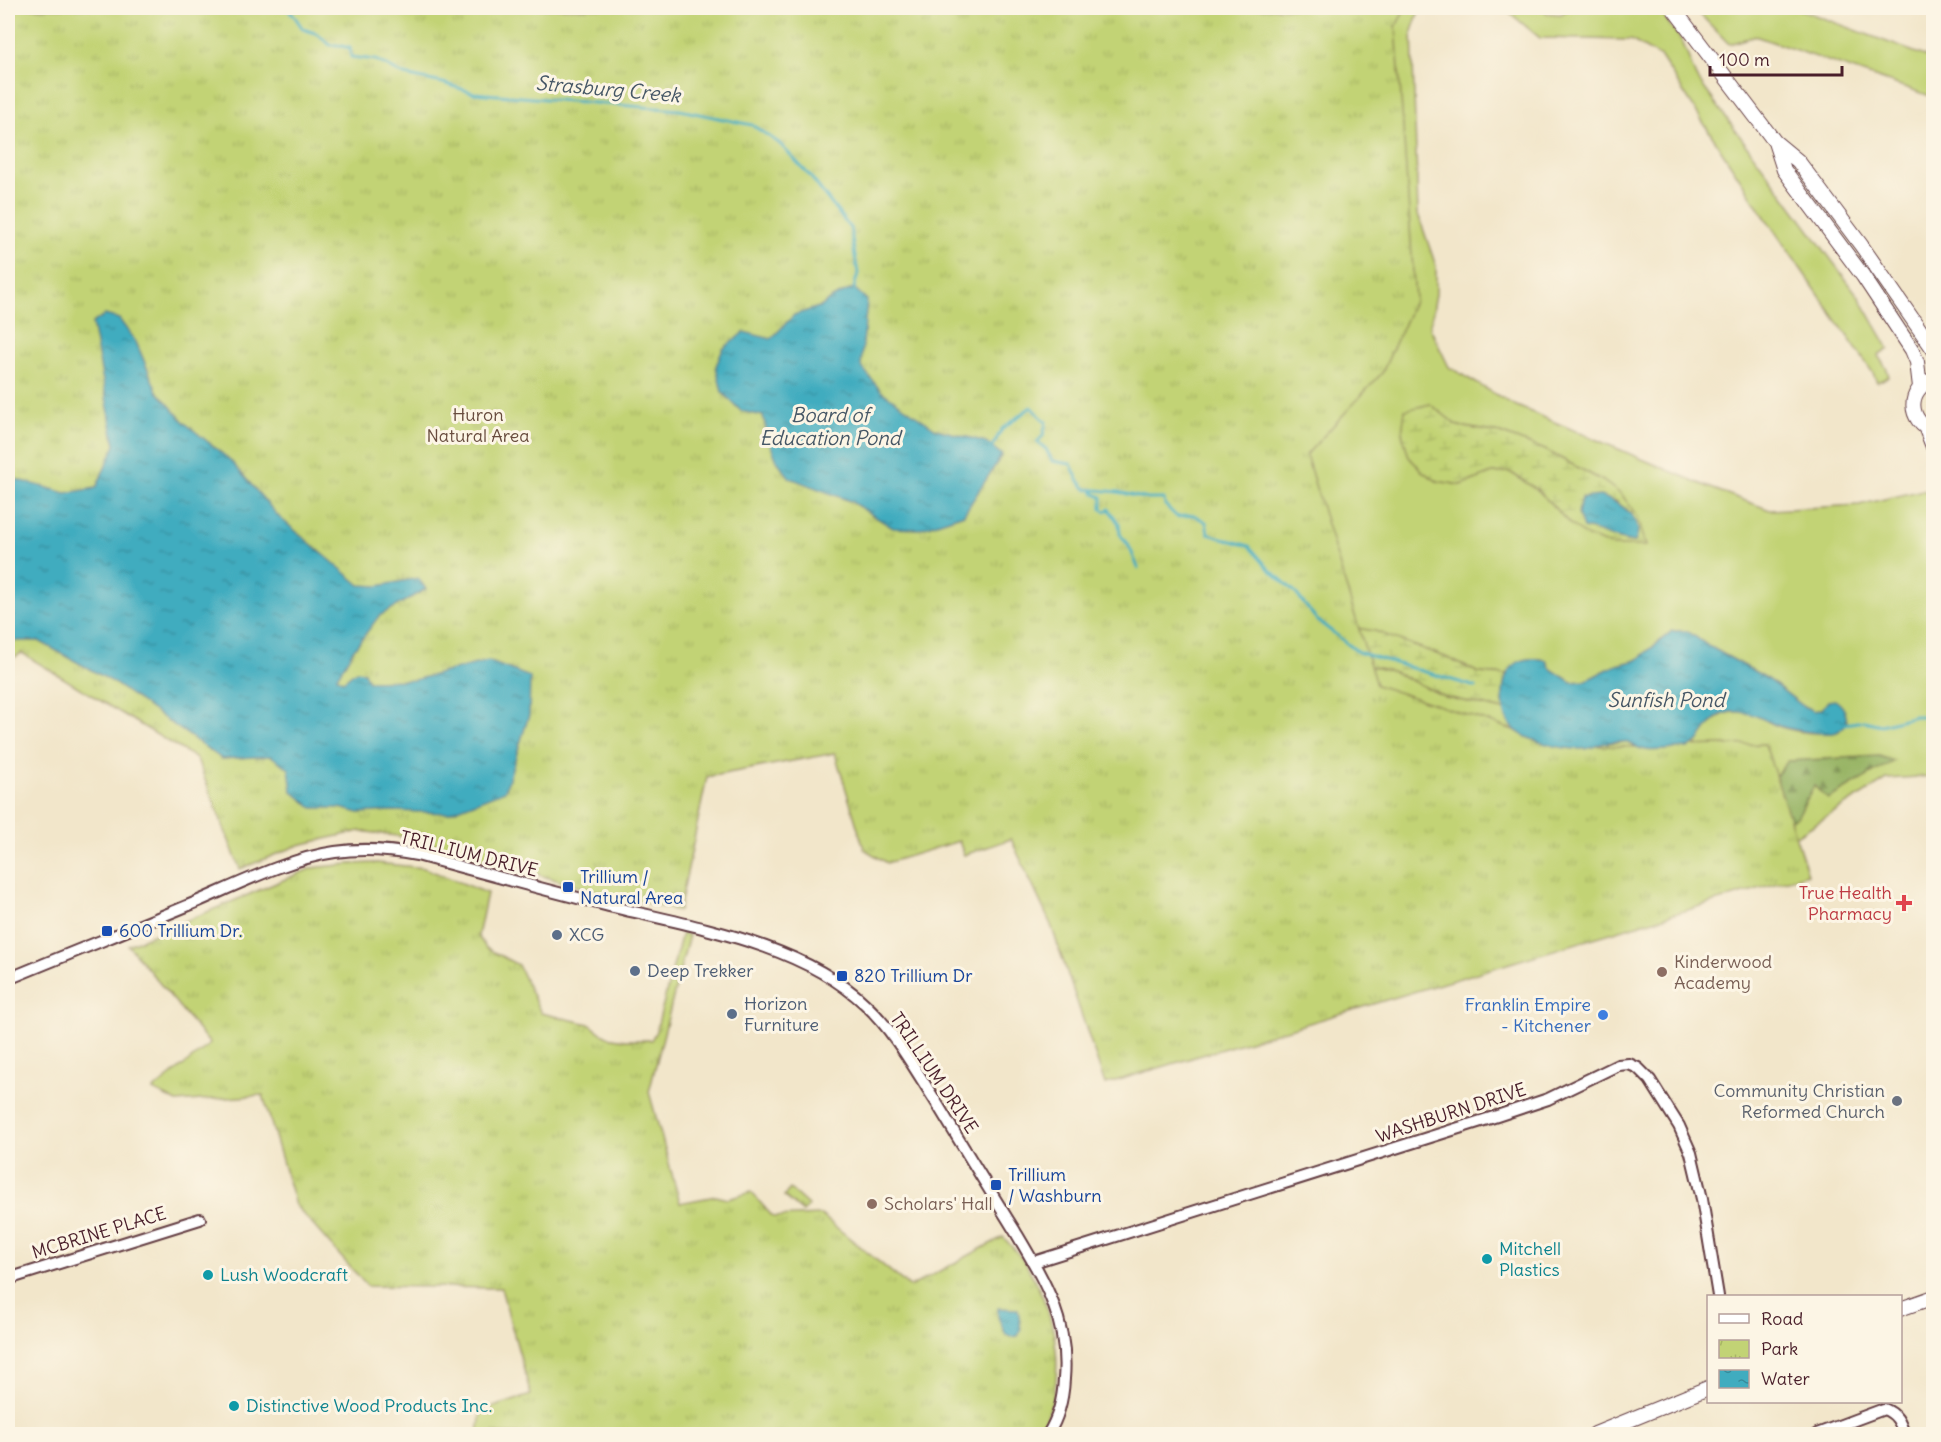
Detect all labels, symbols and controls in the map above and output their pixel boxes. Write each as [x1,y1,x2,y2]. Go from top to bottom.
scale bar [1710,39,1842,77]
text: 100 m [1719,48,1770,71]
water label: Strasburg Creek [535,70,683,107]
water label: Board of Education Pond [759,402,903,450]
park label: Huron Natural Area [426,403,530,447]
water label: Sunfish Pond [1608,687,1727,712]
street label: TRILLIUM DRIVE [398,825,540,882]
place label: Trillium / Natural Area [580,865,683,909]
marker: Trillium / Natural Area [561,880,575,894]
place label: True Health Pharmacy [1799,881,1892,925]
marker: True Health Pharmacy [1897,896,1911,910]
place label: 600 Trillium Dr. [119,919,242,942]
place label: XCG [569,923,604,946]
marker: 600 Trillium Dr. [100,924,114,938]
marker: XCG [550,928,564,942]
place label: Kinderwood Academy [1674,950,1772,994]
place label: Deep Trekker [647,959,754,982]
marker: Deep Trekker [628,964,642,978]
place label: 820 Trillium Dr [854,964,973,987]
marker: Kinderwood Academy [1655,965,1669,979]
marker: 820 Trillium Dr [835,969,849,983]
place label: Horizon Furniture [744,992,819,1036]
place label: Franklin Empire - Kitchener [1465,993,1592,1037]
marker: Horizon Furniture [725,1007,739,1021]
street label: TRILLIUM DRIVE [885,1008,983,1138]
marker: Franklin Empire - Kitchener [1596,1008,1610,1022]
street label: WASHBURN DRIVE [1373,1077,1529,1148]
place label: Community Christian Reformed Church [1714,1079,1885,1123]
marker: Community Christian Reformed Church [1890,1094,1904,1108]
place label: Trillium / Washburn [1008,1163,1102,1207]
marker: Trillium / Washburn [989,1178,1003,1192]
place label: Scholars' Hall [884,1192,993,1215]
marker: Scholars' Hall [865,1197,879,1211]
street label: MCBRINE PLACE [29,1201,169,1264]
place label: Mitchell Plastics [1499,1237,1561,1281]
marker: Mitchell Plastics [1480,1252,1494,1266]
place label: Lush Woodcraft [220,1263,348,1286]
marker: Lush Woodcraft [201,1268,215,1282]
legend [1707,1295,1902,1403]
text: Road [1761,1307,1804,1330]
text: Park [1761,1337,1798,1360]
text: Water [1761,1367,1811,1390]
place label: Distinctive Wood Products Inc. [246,1394,492,1417]
marker: Distinctive Wood Products Inc. [227,1399,241,1413]

